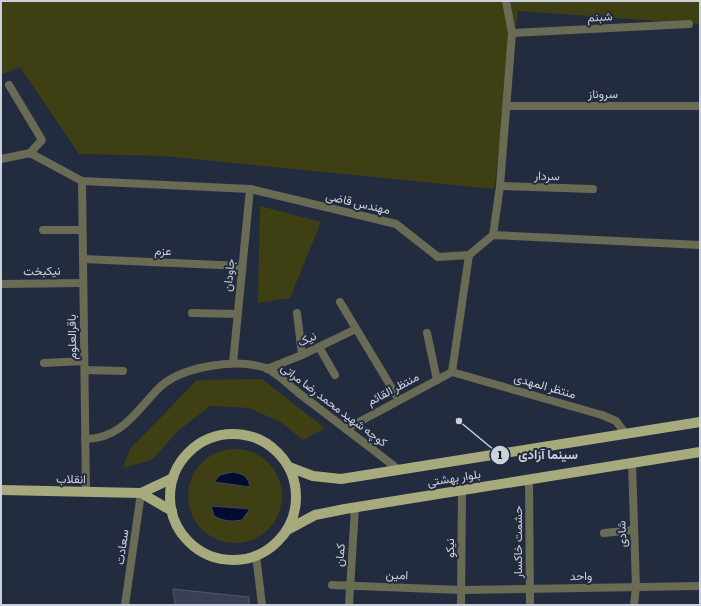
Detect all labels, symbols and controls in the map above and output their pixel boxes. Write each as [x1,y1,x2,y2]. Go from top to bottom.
street label: شبنم [587,6,613,26]
street label: سروناز [587,84,618,102]
street label: سردار [533,166,560,184]
street label: مهندس قاضی [324,186,392,218]
street label: عزم [154,241,172,259]
street label: جاودان [217,257,239,292]
street label: نیکبخت [23,261,61,279]
street label: باقرالعلوم [62,314,80,360]
street label: نیک [294,326,319,350]
street label: کوچه شهید محمد رضا مراتی [278,358,392,450]
street label: منتظر القائم [363,367,422,409]
street label: منتظر المهدی [512,368,578,402]
callout: سینما آزادی [490,442,585,467]
text: سینما آزادی [518,444,578,463]
text: 1 [498,445,503,463]
street label: بلوار بهشتی [426,464,482,490]
street label: انقلاب [56,469,86,487]
street label: حشمت خاکسار [508,506,526,579]
street label: شادی [612,520,630,548]
street label: سعادت [110,528,132,566]
street label: نیکو [440,538,458,558]
street label: کمان [329,543,349,567]
street label: امین [385,565,409,583]
street label: واحد [570,566,592,584]

